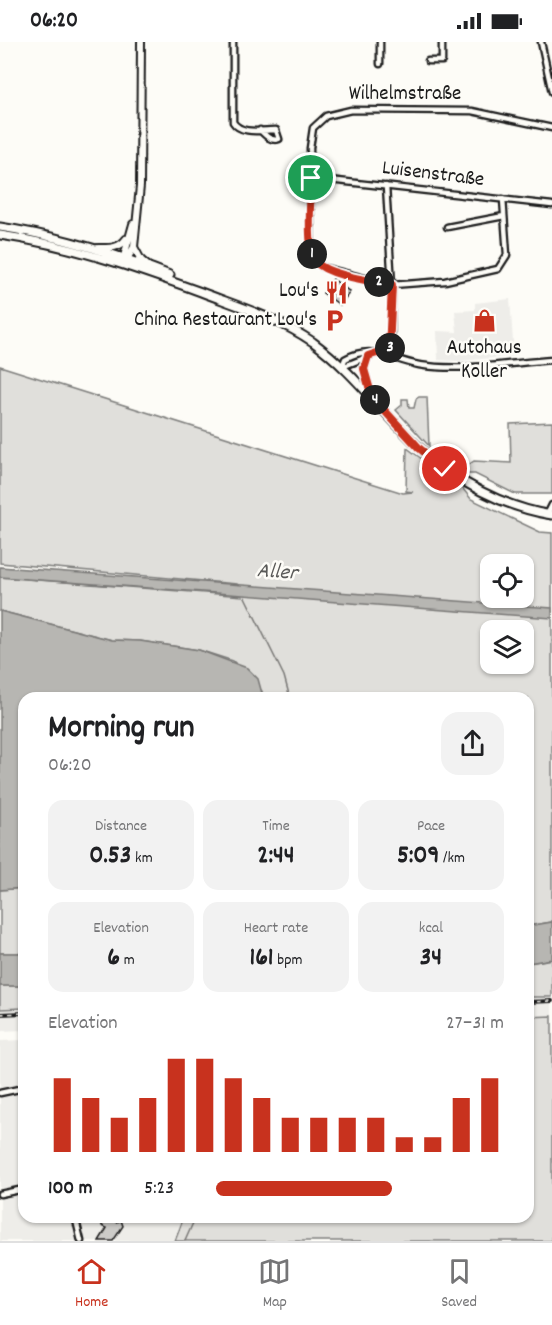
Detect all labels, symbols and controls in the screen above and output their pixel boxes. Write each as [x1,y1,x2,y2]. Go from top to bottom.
text: 06:20 [30,6,78,37]
street label: Wilhelmstraße [349,80,461,110]
pin [285,152,336,203]
street label: Luisenstraße [380,154,486,196]
icon: arrive [294,161,327,194]
pin: 1 [297,239,327,269]
text: 1 [310,242,314,265]
pin: 2 [364,267,394,297]
text: 2 [376,270,383,293]
place label: Lou's [279,277,319,307]
restaurant icon: Lou's [324,279,350,305]
place label: China Restaurant Lou's [134,306,317,336]
parking icon: China Restaurant Lou's [322,308,348,334]
shop icon: Autohaus Koller [471,308,497,334]
pin: 3 [375,333,405,363]
place label: Autohaus Koller [447,334,521,388]
text: 3 [386,336,394,359]
pin: 4 [360,385,390,415]
text: 4 [372,388,378,411]
pin [419,443,470,494]
icon: check [428,452,461,485]
map controls [480,554,534,674]
button: locate [480,554,534,608]
water label: Aller [256,556,301,590]
button: layers [480,620,534,674]
text: Morning run [48,706,195,753]
button: share [441,712,504,775]
text: 06:20 [48,752,92,780]
text: Distance [95,815,147,838]
text: Time [262,815,290,838]
text: Pace [417,815,445,838]
text: 0.53 [89,838,131,875]
text: 2:44 [257,838,295,875]
text: 5:09 [397,838,439,875]
text: km [131,847,153,870]
text: /km [439,847,465,870]
text: Elevation [93,917,149,940]
text: Heart rate [244,917,308,940]
text: kcal [419,917,443,940]
text: 6 [107,940,120,977]
text: 161 [249,940,274,977]
text: 34 [420,940,442,977]
text: m [120,949,135,972]
text: bpm [274,949,303,972]
text: Elevation [48,1010,118,1038]
text: 27–31 m [446,1010,504,1038]
text: 100 m [48,1175,93,1203]
text: 5:23 [144,1175,174,1203]
tab: Home [75,1255,108,1314]
tab: Map [258,1255,291,1314]
tab: Saved [441,1255,477,1314]

